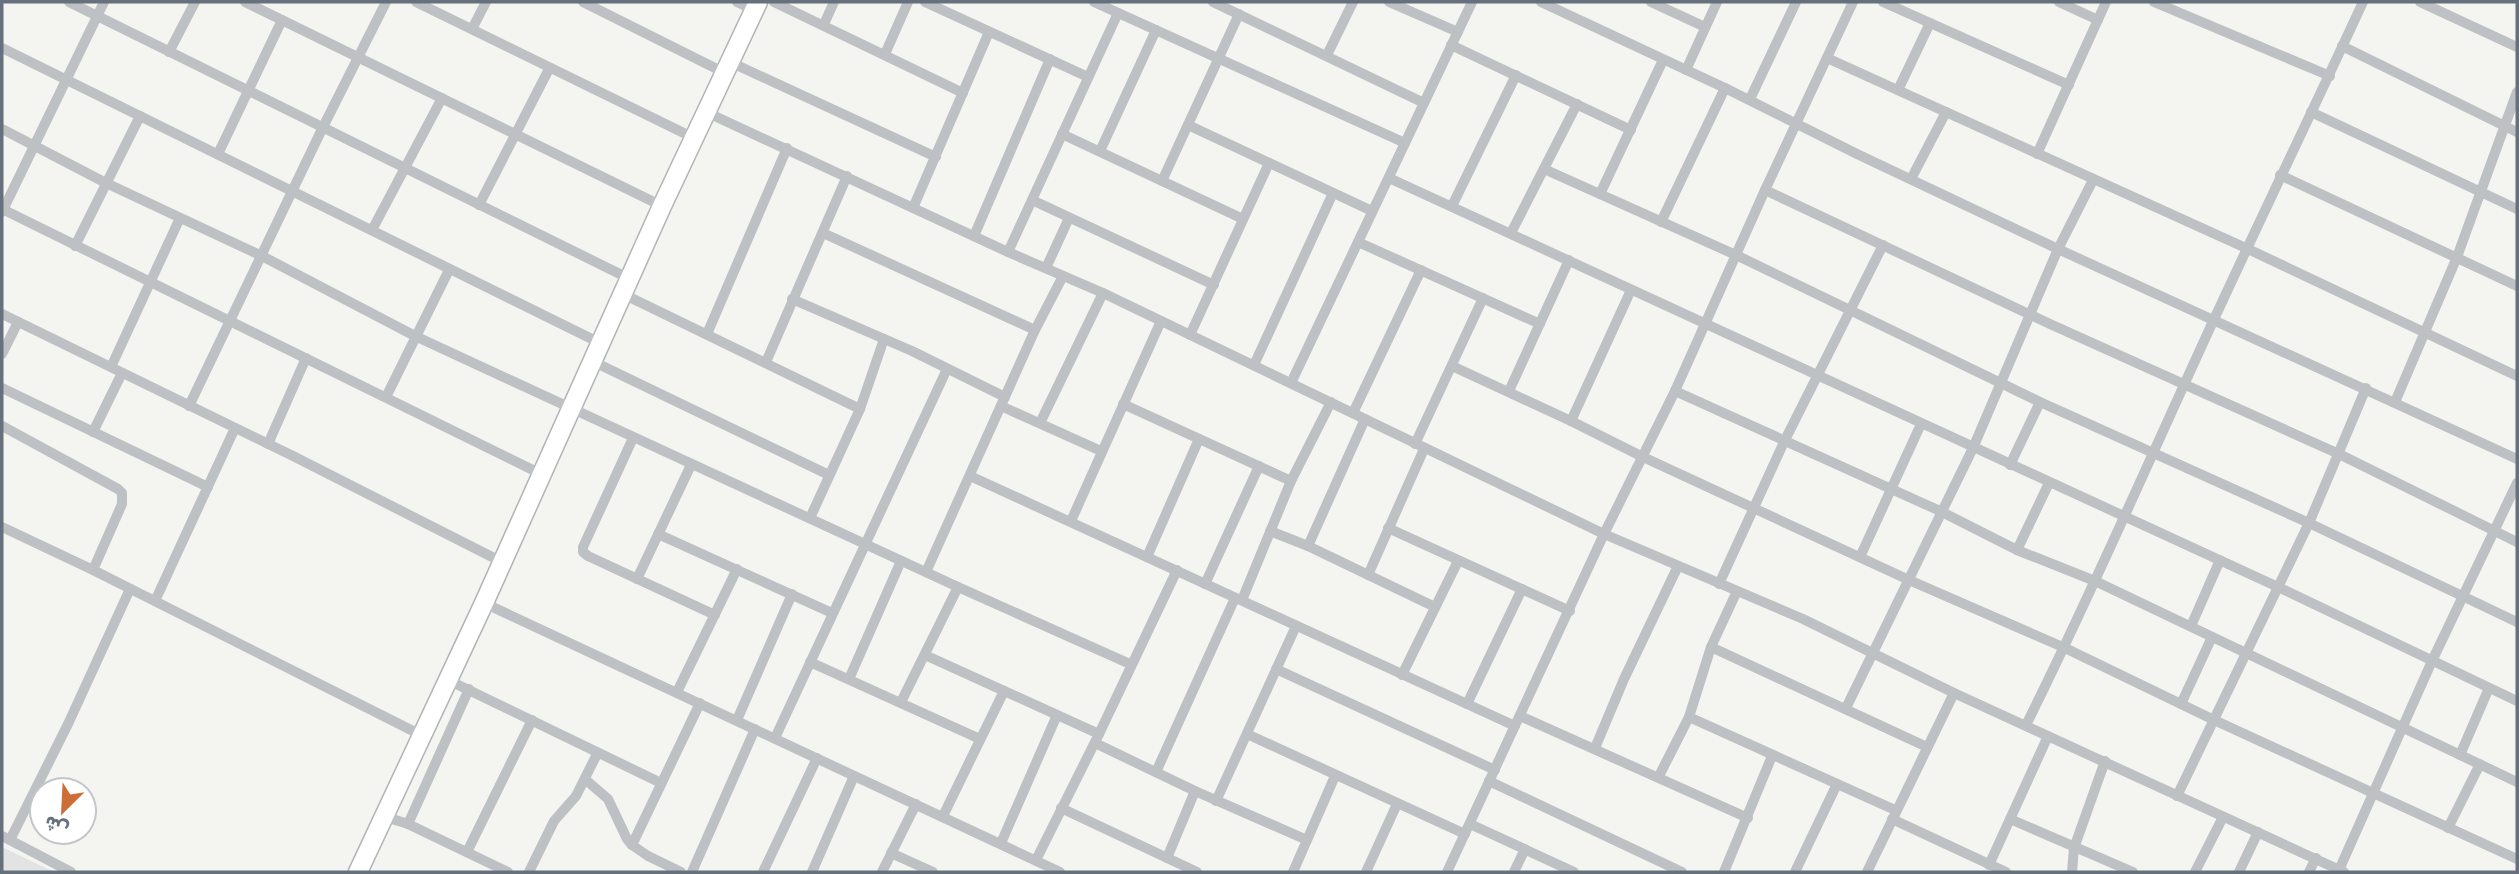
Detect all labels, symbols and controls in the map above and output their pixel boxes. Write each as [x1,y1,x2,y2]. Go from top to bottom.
north arrow [28,776,98,846]
text: ش [41,811,72,841]

